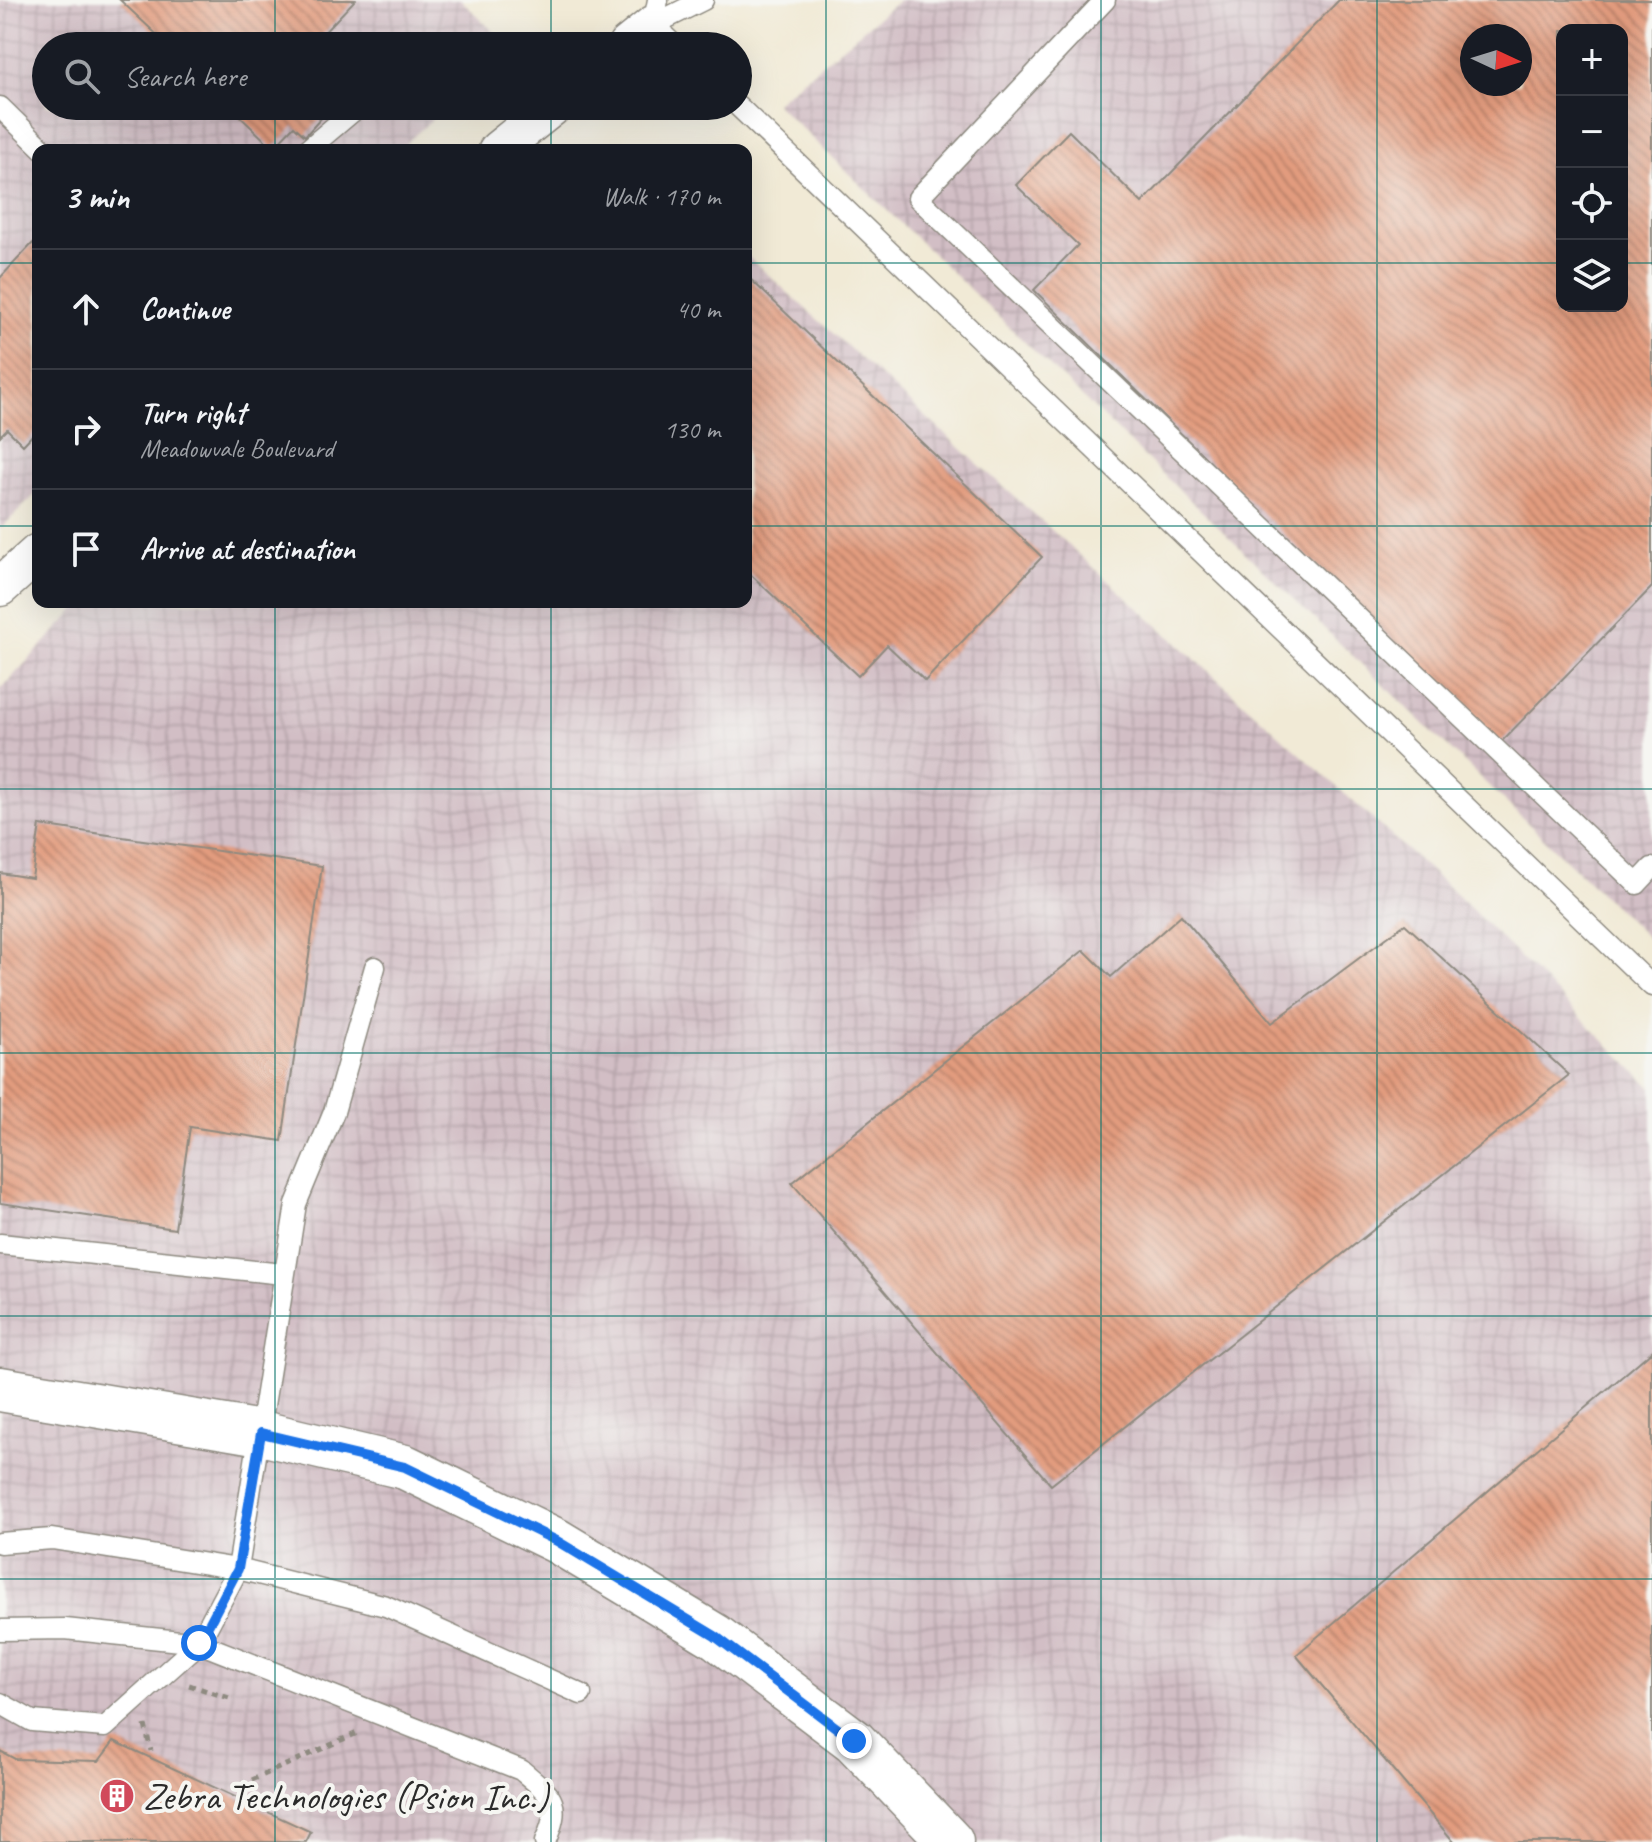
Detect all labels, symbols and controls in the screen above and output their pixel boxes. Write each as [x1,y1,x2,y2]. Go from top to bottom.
north arrow [1460,24,1532,96]
map controls [1556,24,1628,312]
button: + [1556,24,1628,96]
search box [32,32,752,120]
icon: search [60,54,104,98]
text: Search here [124,57,246,95]
button: − [1556,96,1628,168]
button: locate [1556,168,1628,240]
text: 3 min [64,175,129,218]
text: Walk · 170 m [603,180,720,213]
button: layers [1556,240,1628,312]
icon: ahead [64,287,108,331]
text: Continue [140,290,230,328]
text: 40 m [676,293,720,326]
text: Turn right [140,394,245,432]
icon: right [64,407,108,451]
text: 130 m [664,413,720,446]
text: Meadowvale Boulevard [140,432,334,465]
icon: arrive [64,527,108,571]
text: Arrive at destination [140,530,355,568]
route start [181,1625,217,1661]
route end [836,1723,872,1759]
place label: Zebra Technologies (Psion Inc.) [143,1773,551,1820]
building icon: Zebra Technologies (Psion Inc.) [98,1777,136,1815]

